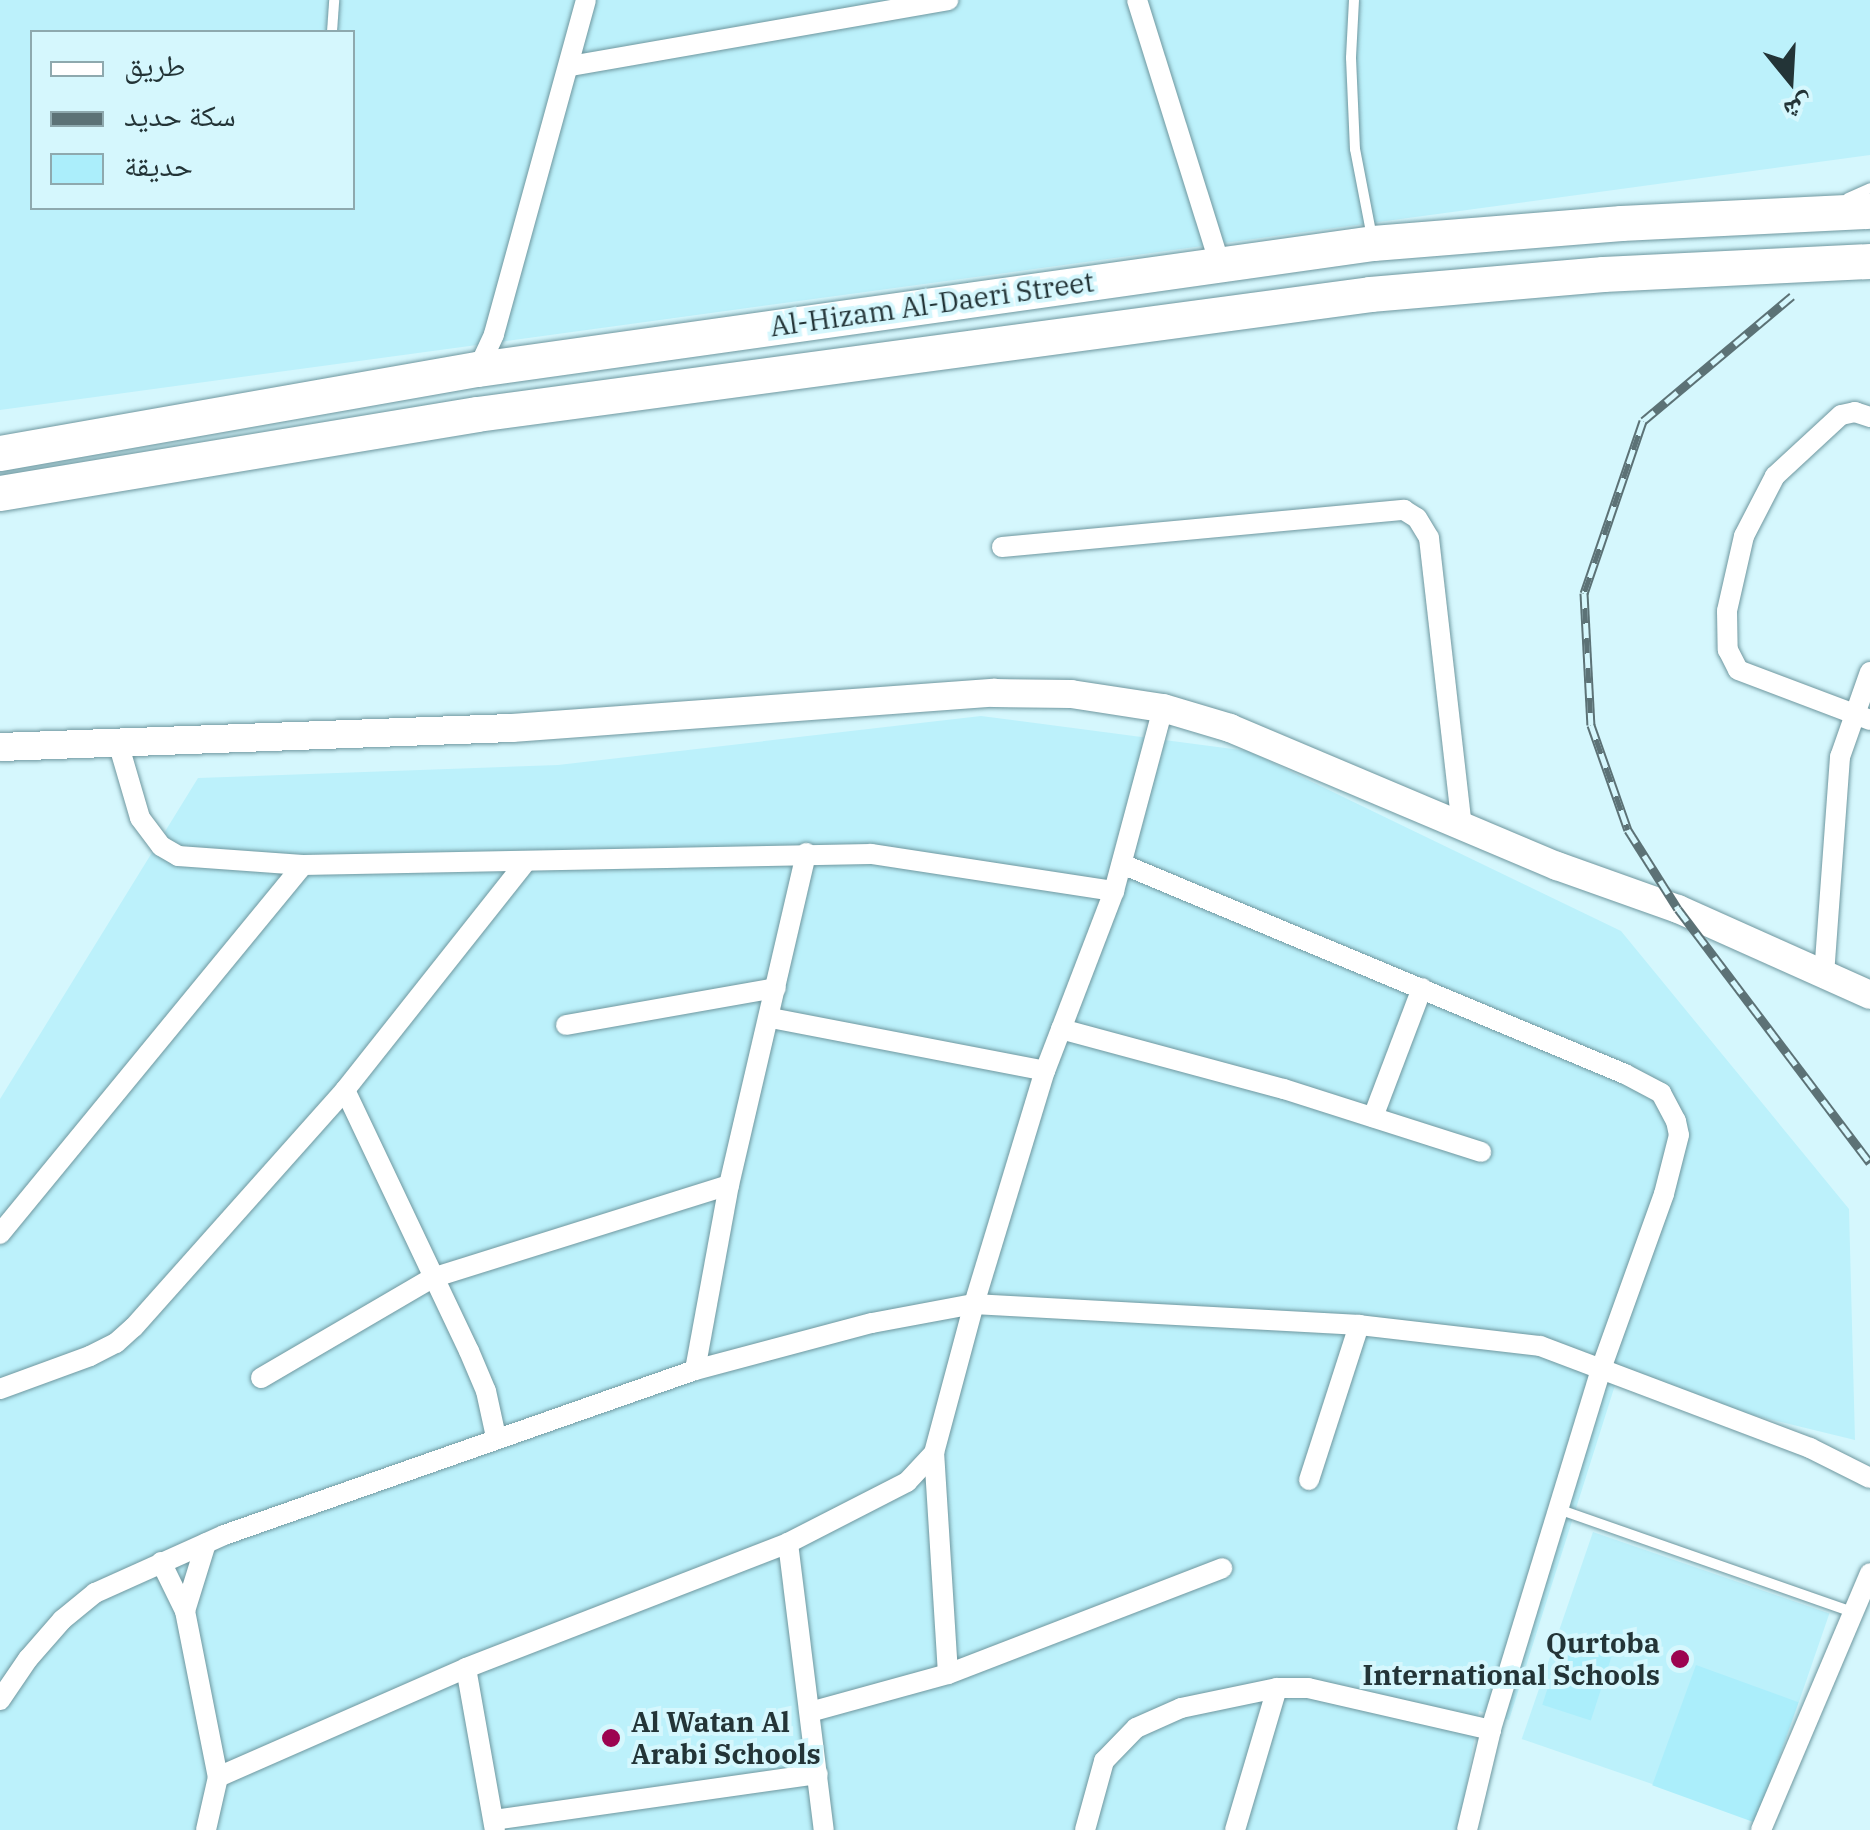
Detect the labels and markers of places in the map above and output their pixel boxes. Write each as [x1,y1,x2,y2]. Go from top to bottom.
place label: Qurtoba International Schools [1363,1626,1660,1692]
marker: Qurtoba International Schools [1669,1648,1691,1670]
place label: Al Watan Al Arabi Schools [631,1705,821,1771]
marker: Al Watan Al Arabi Schools [600,1727,622,1749]

